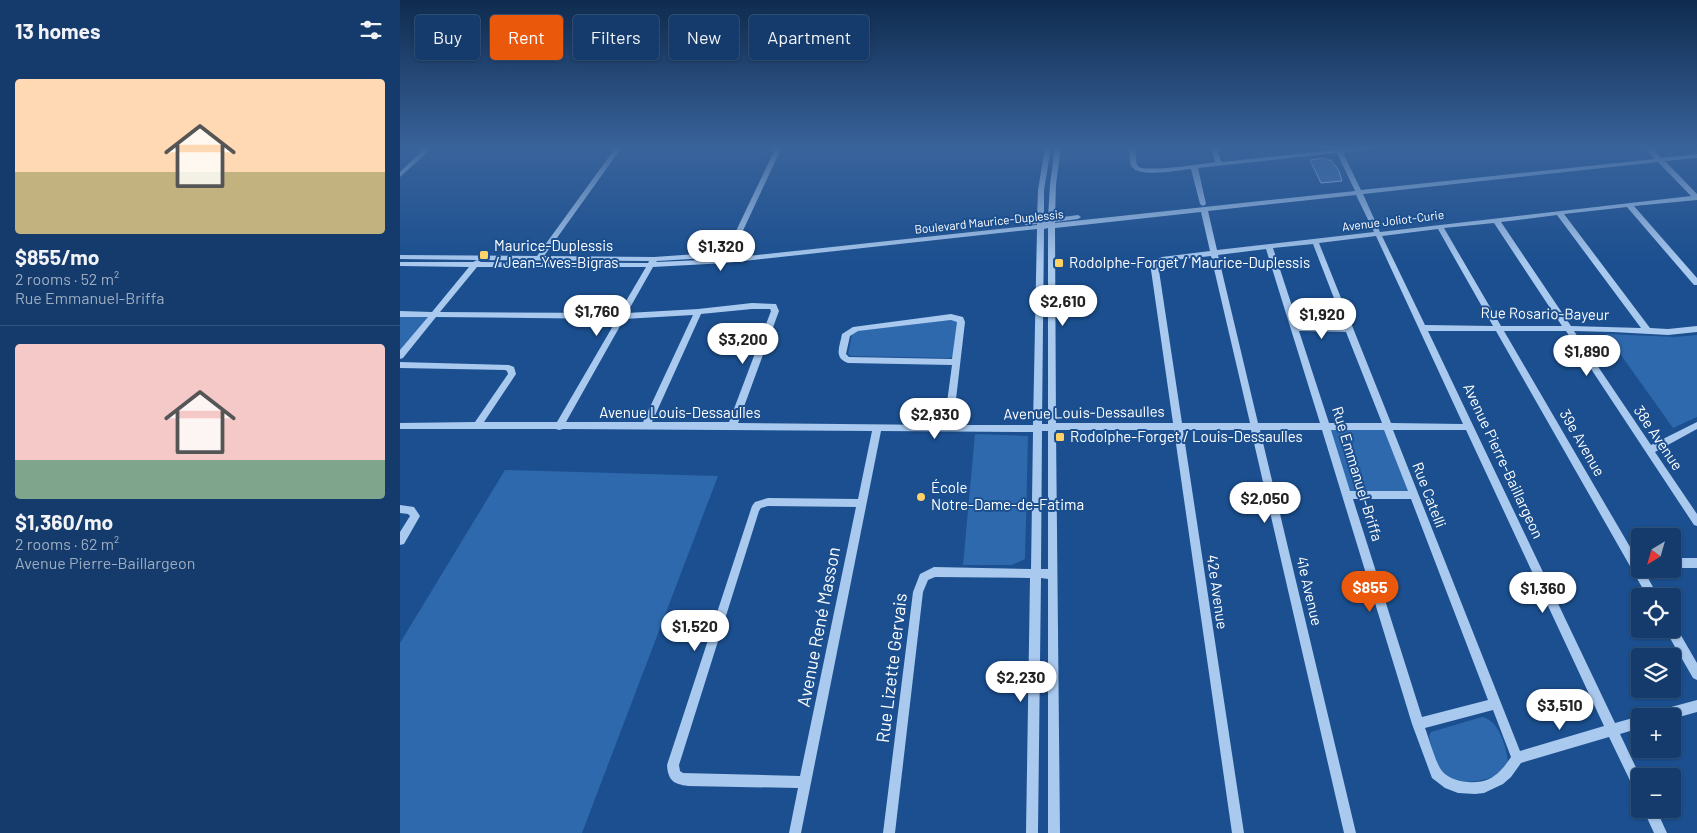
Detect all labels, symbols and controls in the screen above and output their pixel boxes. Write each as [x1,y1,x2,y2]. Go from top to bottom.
chip: Buy [415,15,480,60]
chip: Rent [490,15,563,60]
chip: Filters [573,15,659,60]
chip: New [669,15,739,60]
chip: Apartment [749,15,869,60]
icon: filters [357,16,385,44]
text: 13 homes [15,18,100,43]
icon: home [155,111,245,201]
street label: Boulevard Maurice-Duplessis [914,206,1064,236]
street label: Avenue Joliot-Curie [1341,207,1445,233]
pin: $1,320 [680,230,762,272]
place label: Maurice-Duplessis / Jean-Yves-Bigras [494,236,619,271]
text: $1,320 [698,236,744,255]
text: $855/mo [15,244,100,269]
marker: Maurice-Duplessis / Jean-Yves-Bigras [478,249,490,261]
place label: Rodolphe-Forget / Maurice-Duplessis [1069,253,1310,271]
marker: Rodolphe-Forget / Maurice-Duplessis [1053,257,1065,269]
text: 2 rooms · 52 m² [15,269,119,288]
pin: $2,610 [1022,284,1104,327]
text: Rue Emmanuel-Briffa [15,288,164,307]
text: $2,610 [1040,291,1086,310]
pin: $1,760 [556,294,638,337]
pin: $1,920 [1281,298,1363,340]
text: $1,760 [575,301,619,320]
street label: Rue Rosario-Bayeur [1480,303,1610,323]
text: $1,920 [1299,304,1345,323]
pin: $3,200 [702,322,784,365]
text: $3,200 [718,329,768,348]
pin: $1,890 [1546,334,1628,377]
text: $1,890 [1564,341,1610,360]
icon: home [155,377,245,467]
street label: Avenue Pierre-Baillargeon [1460,380,1548,541]
pin: $2,930 [894,398,976,440]
street label: Avenue Louis-Dessaulles [1003,402,1165,422]
street label: 38e Avenue [1631,402,1687,473]
street label: Avenue Louis-Dessaulles [599,403,761,421]
text: $2,930 [911,404,959,423]
street label: Rue Emmanuel-Briffa [1329,404,1387,543]
street label: 39e Avenue [1557,406,1609,479]
place label: Rodolphe-Forget / Louis-Dessaulles [1070,427,1303,445]
marker: Rodolphe-Forget / Louis-Dessaulles [1054,431,1066,443]
street label: Rue Catelli [1409,459,1451,530]
place label: École Notre-Dame-de-Fatima [931,478,1084,513]
pin: $2,050 [1224,482,1306,524]
text: $2,050 [1241,488,1289,507]
marker: École Notre-Dame-de-Fatima [915,491,927,503]
text: $1,360/mo [15,509,113,534]
north arrow [1631,528,1681,578]
map controls [1631,528,1681,818]
text: 2 rooms · 62 m² [15,534,119,553]
street label: Avenue René Masson [792,545,844,709]
text: Avenue Pierre-Baillargeon [15,553,195,572]
street label: 42e Avenue [1204,553,1232,630]
street label: 41e Avenue [1293,554,1327,627]
pin: $855 [1340,570,1400,613]
pin: $1,360 [1502,572,1584,614]
text: $855 [1352,577,1388,596]
text: $1,360 [1520,578,1566,597]
button: locate [1631,588,1681,638]
street label: Rue Lizette Gervais [871,592,911,744]
pin: $1,520 [654,610,736,652]
text: $1,520 [672,616,718,635]
button: layers [1631,648,1681,698]
pin: $2,230 [980,660,1062,703]
text: $2,230 [997,667,1045,686]
pin: $3,510 [1519,688,1601,731]
text: $3,510 [1537,695,1583,714]
button: + [1631,708,1681,758]
button: − [1631,768,1681,818]

